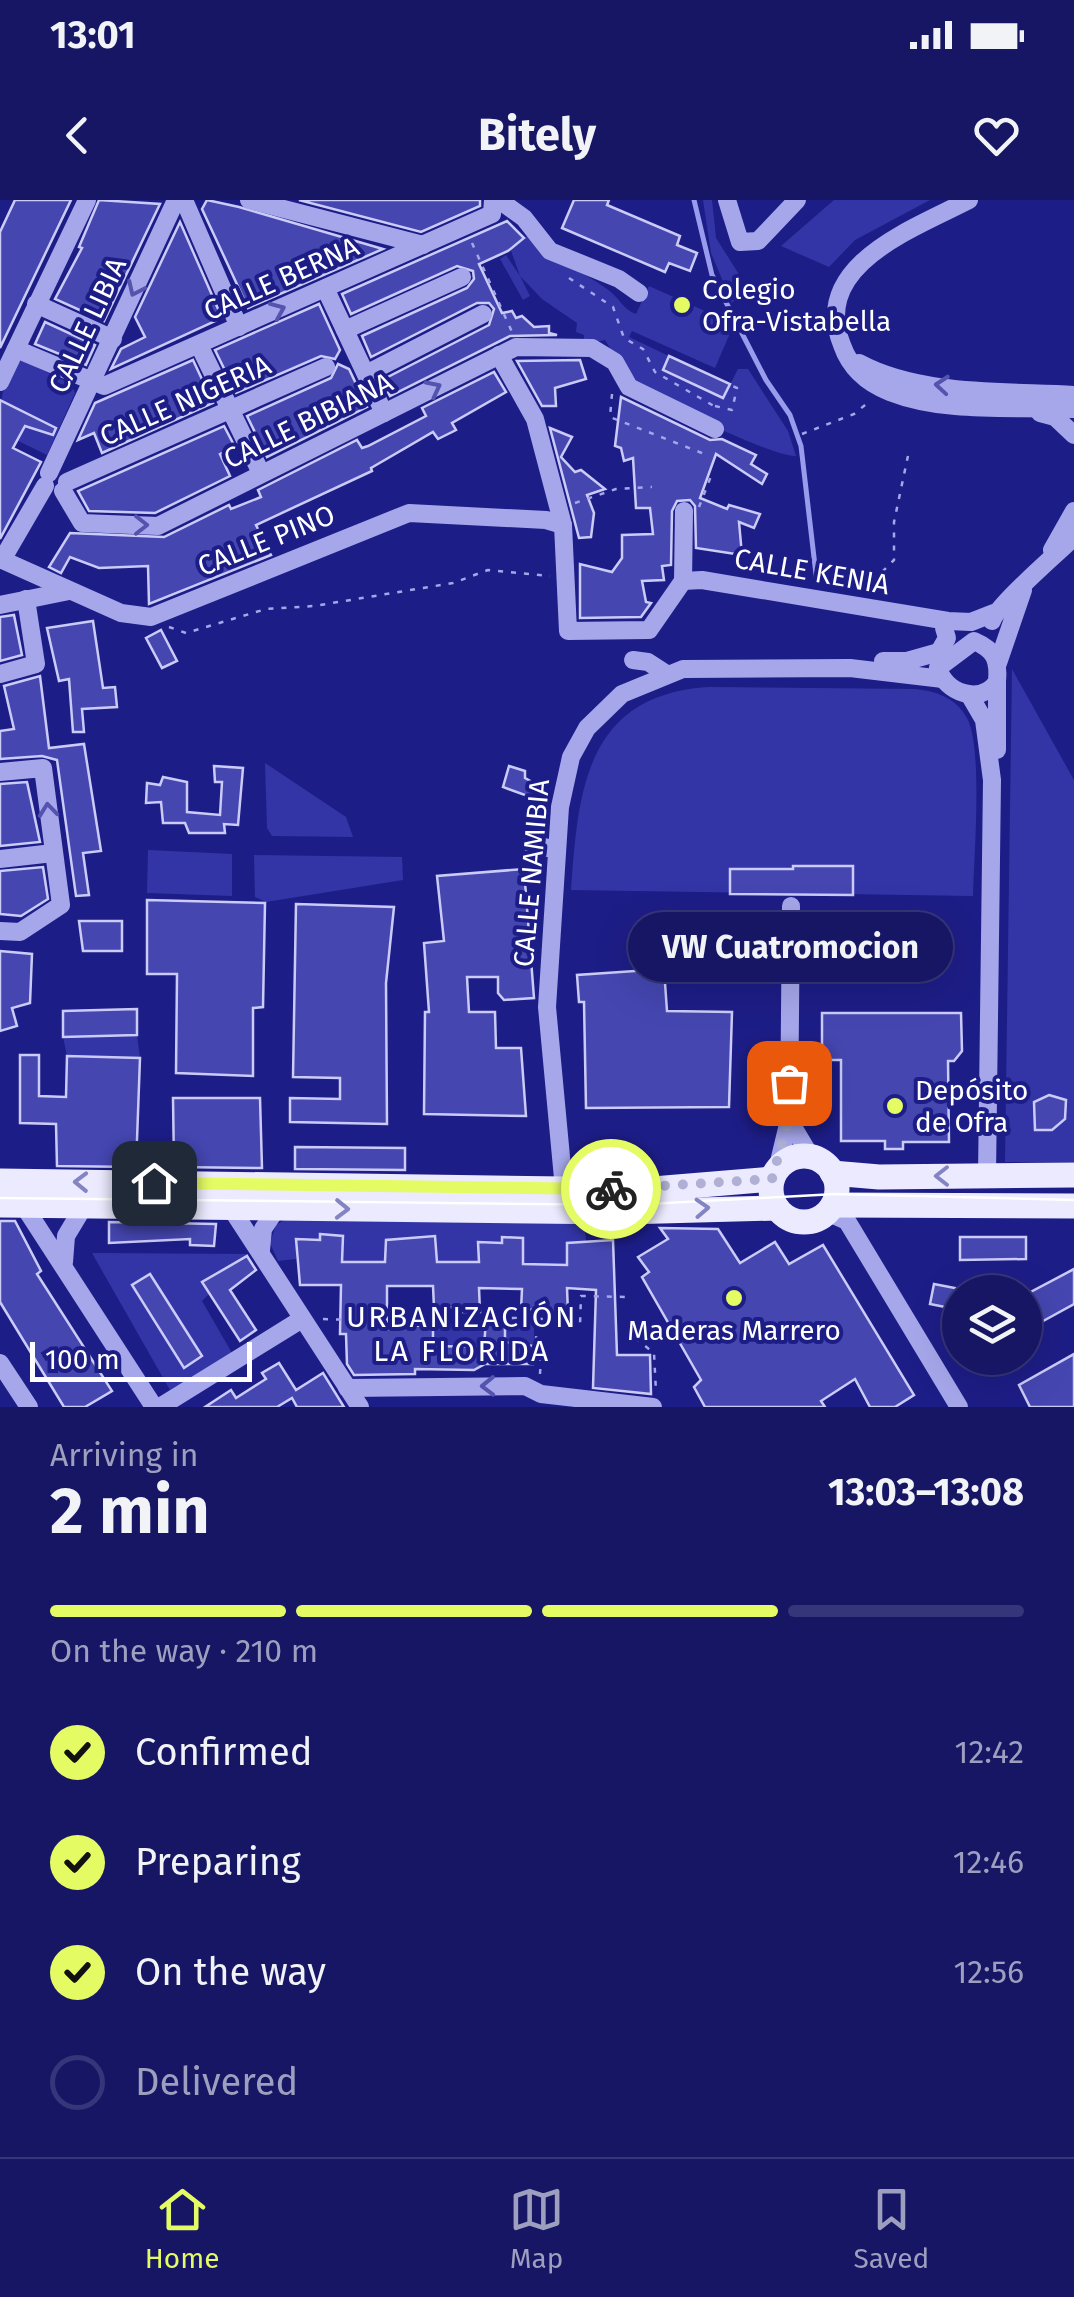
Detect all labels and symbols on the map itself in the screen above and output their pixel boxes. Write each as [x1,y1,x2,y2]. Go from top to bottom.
street label: CALLE BERNA [199,230,364,327]
street label: CALLE LIBIA [42,252,133,398]
place label: Colegio Ofra-Vistabella [702,273,891,338]
one-way arrow [127,279,147,297]
marker: Colegio Ofra-Vistabella [671,294,693,316]
one-way arrow [268,302,286,322]
street label: CALLE NIGERIA [95,348,276,453]
street label: CALLE BIBIANA [218,365,398,476]
one-way arrow [933,375,949,396]
one-way arrow [423,381,441,400]
street label: CALLE PINO [193,498,340,583]
one-way arrow [134,514,150,536]
street label: CALLE KENIA [732,542,892,601]
street label: CALLE NAMIBIA [507,778,556,968]
one-way arrow [38,802,59,818]
callout: VW Cuatromocion [626,913,952,983]
pin [747,1041,832,1126]
place label: Depósito de Ofra [915,1074,1028,1139]
marker: Depósito de Ofra [884,1095,906,1117]
courier [561,1139,661,1239]
pin [112,1141,197,1226]
one-way arrow [933,1165,948,1187]
one-way arrow [72,1171,88,1193]
one-way arrow [336,1198,351,1220]
one-way arrow [695,1198,711,1219]
marker: Maderas Marrero [723,1287,745,1309]
district label: URBANIZACIÓN LA FLORIDA [346,1299,578,1369]
place label: Maderas Marrero [627,1314,841,1347]
scale bar [30,1337,252,1382]
one-way arrow [480,1375,496,1397]

